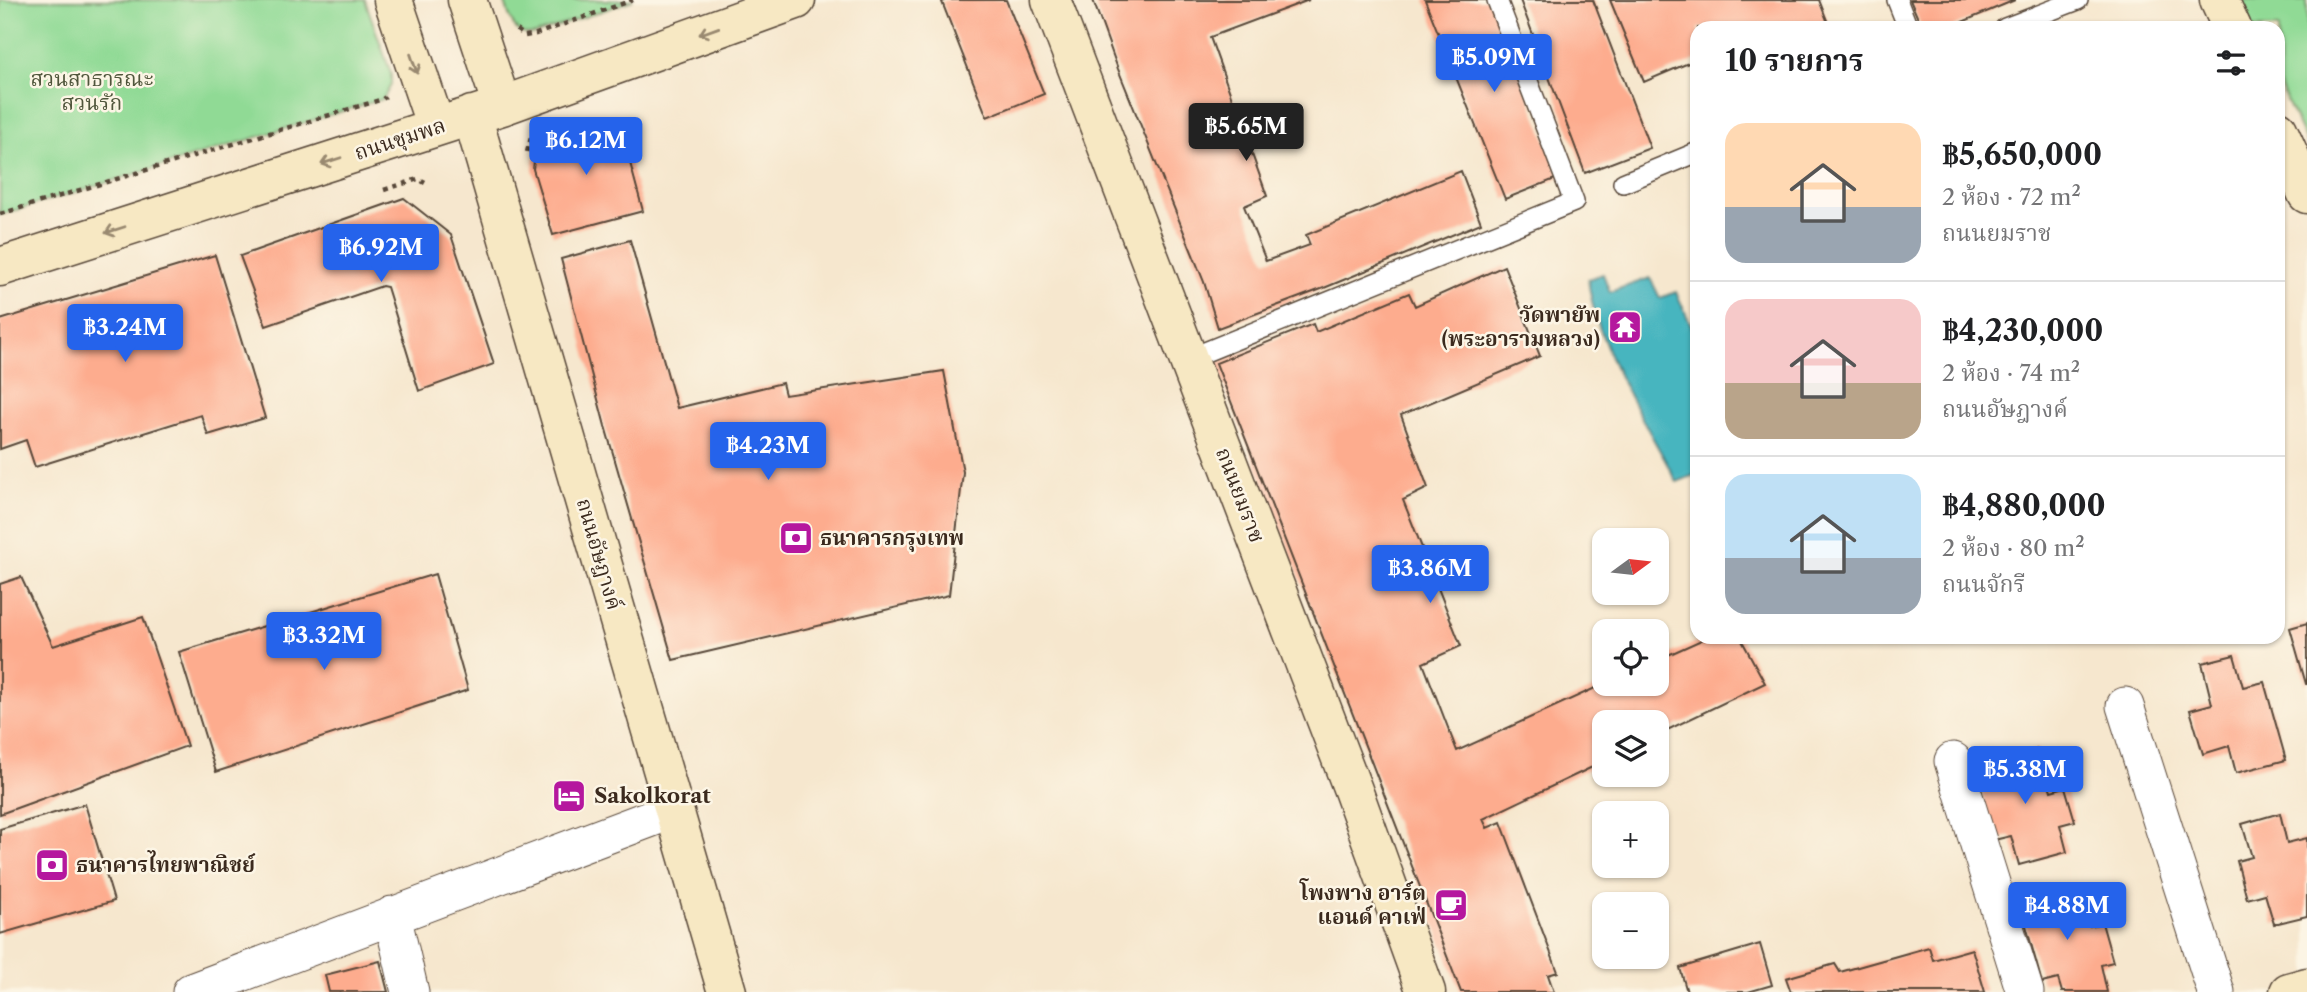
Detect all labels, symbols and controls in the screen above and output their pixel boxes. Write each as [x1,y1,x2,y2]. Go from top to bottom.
one-way arrow [698,26,720,38]
pin: ฿5.09M [1437,34,1551,94]
text: 10 รายการ [1725,42,1864,79]
text: ฿5.09M [1452,43,1536,71]
icon: filters [2212,44,2250,82]
one-way arrow [409,52,421,74]
park label: สวนสาธารณะ สวนรัก [31,66,153,115]
pin: ฿5.65M [1189,104,1303,163]
street label: ถนนชุมพล [351,112,449,167]
text: ฿5.65M [1205,112,1287,140]
pin: ฿6.12M [529,118,643,177]
text: ฿6.12M [545,126,627,154]
text: ฿5,650,000 [1942,136,2102,173]
icon: home [1781,151,1865,235]
one-way arrow [321,155,343,168]
text: 2 ห้อง · 72 m² [1942,183,2081,211]
text: ถนนยมราช [1942,219,2051,247]
pin: ฿6.92M [324,224,438,284]
one-way arrow [104,225,126,237]
text: ฿6.92M [339,233,423,261]
place label: วัดพายัพ (พระอารามหลวง) [1442,302,1600,351]
pin: ฿3.24M [68,304,182,364]
temple icon: วัดพายัพ (พระอารามหลวง) [1606,308,1644,346]
text: ฿4,230,000 [1942,312,2103,349]
text: ฿3.24M [83,313,167,341]
icon: home [1781,327,1865,411]
text: 2 ห้อง · 74 m² [1942,359,2080,387]
text: ถนนอัษฎางค์ [1942,395,2068,423]
pin: ฿4.23M [711,422,825,482]
text: ฿4.23M [726,431,810,459]
street label: ถนนยมราช [1211,444,1270,546]
text: ฿4,880,000 [1942,487,2106,524]
street label: ถนนอัษฎางค์ [572,495,627,613]
icon: home [1781,502,1865,586]
bank icon: ธนาคารกรุงเทพ [777,519,815,557]
place label: ธนาคารกรุงเทพ [820,525,964,552]
north arrow [1592,528,1670,606]
map controls [1592,528,1669,969]
text: 2 ห้อง · 80 m² [1942,534,2085,562]
pin: ฿3.86M [1373,546,1487,605]
text: ฿3.86M [1388,554,1472,582]
text: ถนนจักรี [1942,570,2025,598]
pin: ฿3.32M [267,612,381,672]
button: locate [1592,619,1669,696]
text: ฿3.32M [282,621,366,649]
button: layers [1592,710,1669,787]
pin: ฿5.38M [1968,746,2082,806]
text: ฿5.38M [1983,755,2067,783]
hotel icon: Sakolkorat [550,777,588,815]
place label: Sakolkorat [594,783,711,808]
button: + [1592,801,1669,878]
bank icon: ธนาคารไทยพาณิชย์ [33,846,71,884]
place label: ธนาคารไทยพาณิชย์ [76,850,256,877]
place label: โพงพาง อาร์ต แอนด์ คาเฟ่ [1299,878,1426,929]
pin: ฿4.88M [2010,883,2124,942]
cafe icon: โพงพาง อาร์ต แอนด์ คาเฟ่ [1432,886,1470,924]
text: ฿4.88M [2024,891,2110,919]
button: − [1592,892,1669,969]

